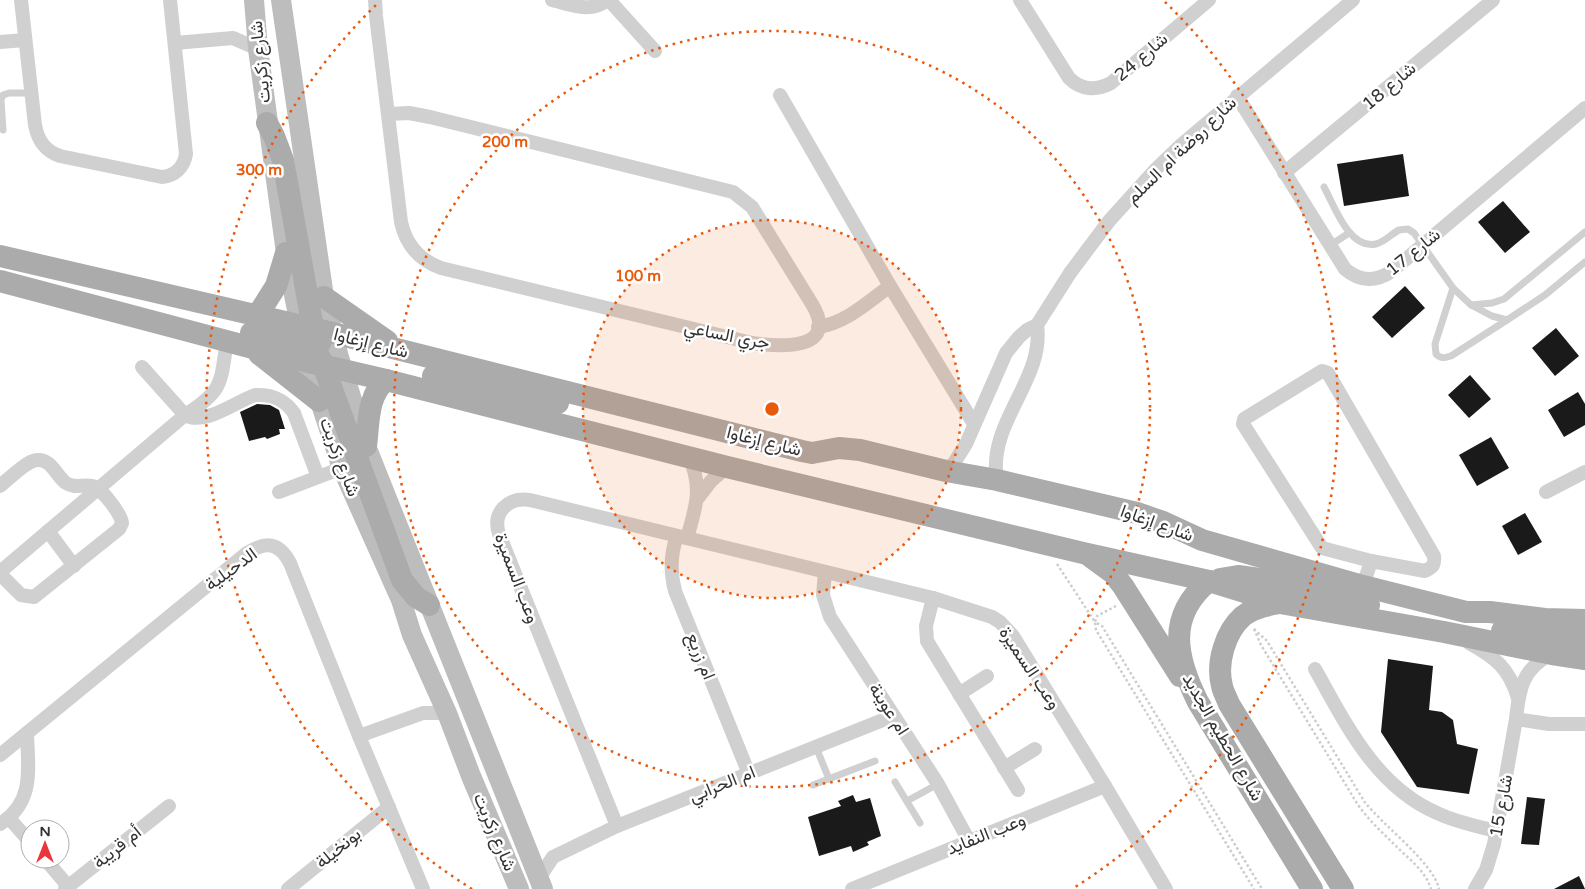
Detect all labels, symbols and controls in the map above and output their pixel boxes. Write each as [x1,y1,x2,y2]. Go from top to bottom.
street label: شارع زكريت [245,20,276,104]
street label: شارع 24 [1110,28,1173,87]
street label: شارع 18 [1358,57,1421,116]
street label: شارع روضة ام السلم [1121,92,1242,209]
text: 200 m [482,133,528,151]
text: 300 m [236,161,282,179]
street label: شارع 17 [1381,223,1445,281]
text: 100 m [615,267,661,285]
street label: جري الساعي [682,316,772,358]
street label: شارع إزغاوا [331,323,411,364]
centre of rings [763,400,781,418]
street label: شارع زكريت [314,414,365,500]
street label: شارع إزغاوا [724,421,804,462]
street label: شارع إزغاوا [1117,500,1197,547]
street label: وعب السميرة [490,530,544,626]
street label: الدحيلية [201,543,261,595]
street label: وعب السميرة [994,623,1066,713]
street label: ام زريع [681,629,720,683]
street label: شارع الحطيم الجديد [1177,669,1268,805]
street label: ام عوينة [863,679,914,740]
street label: ام الحرابي [686,761,760,811]
street label: شارع 15 [1485,773,1518,839]
street label: شارع زكريت [468,790,521,875]
street label: وعب النفايد [943,808,1029,860]
north arrow [20,819,70,869]
street label: أم قريبة [88,821,146,874]
text: N [39,823,51,840]
street label: بونخيلة [311,823,365,873]

